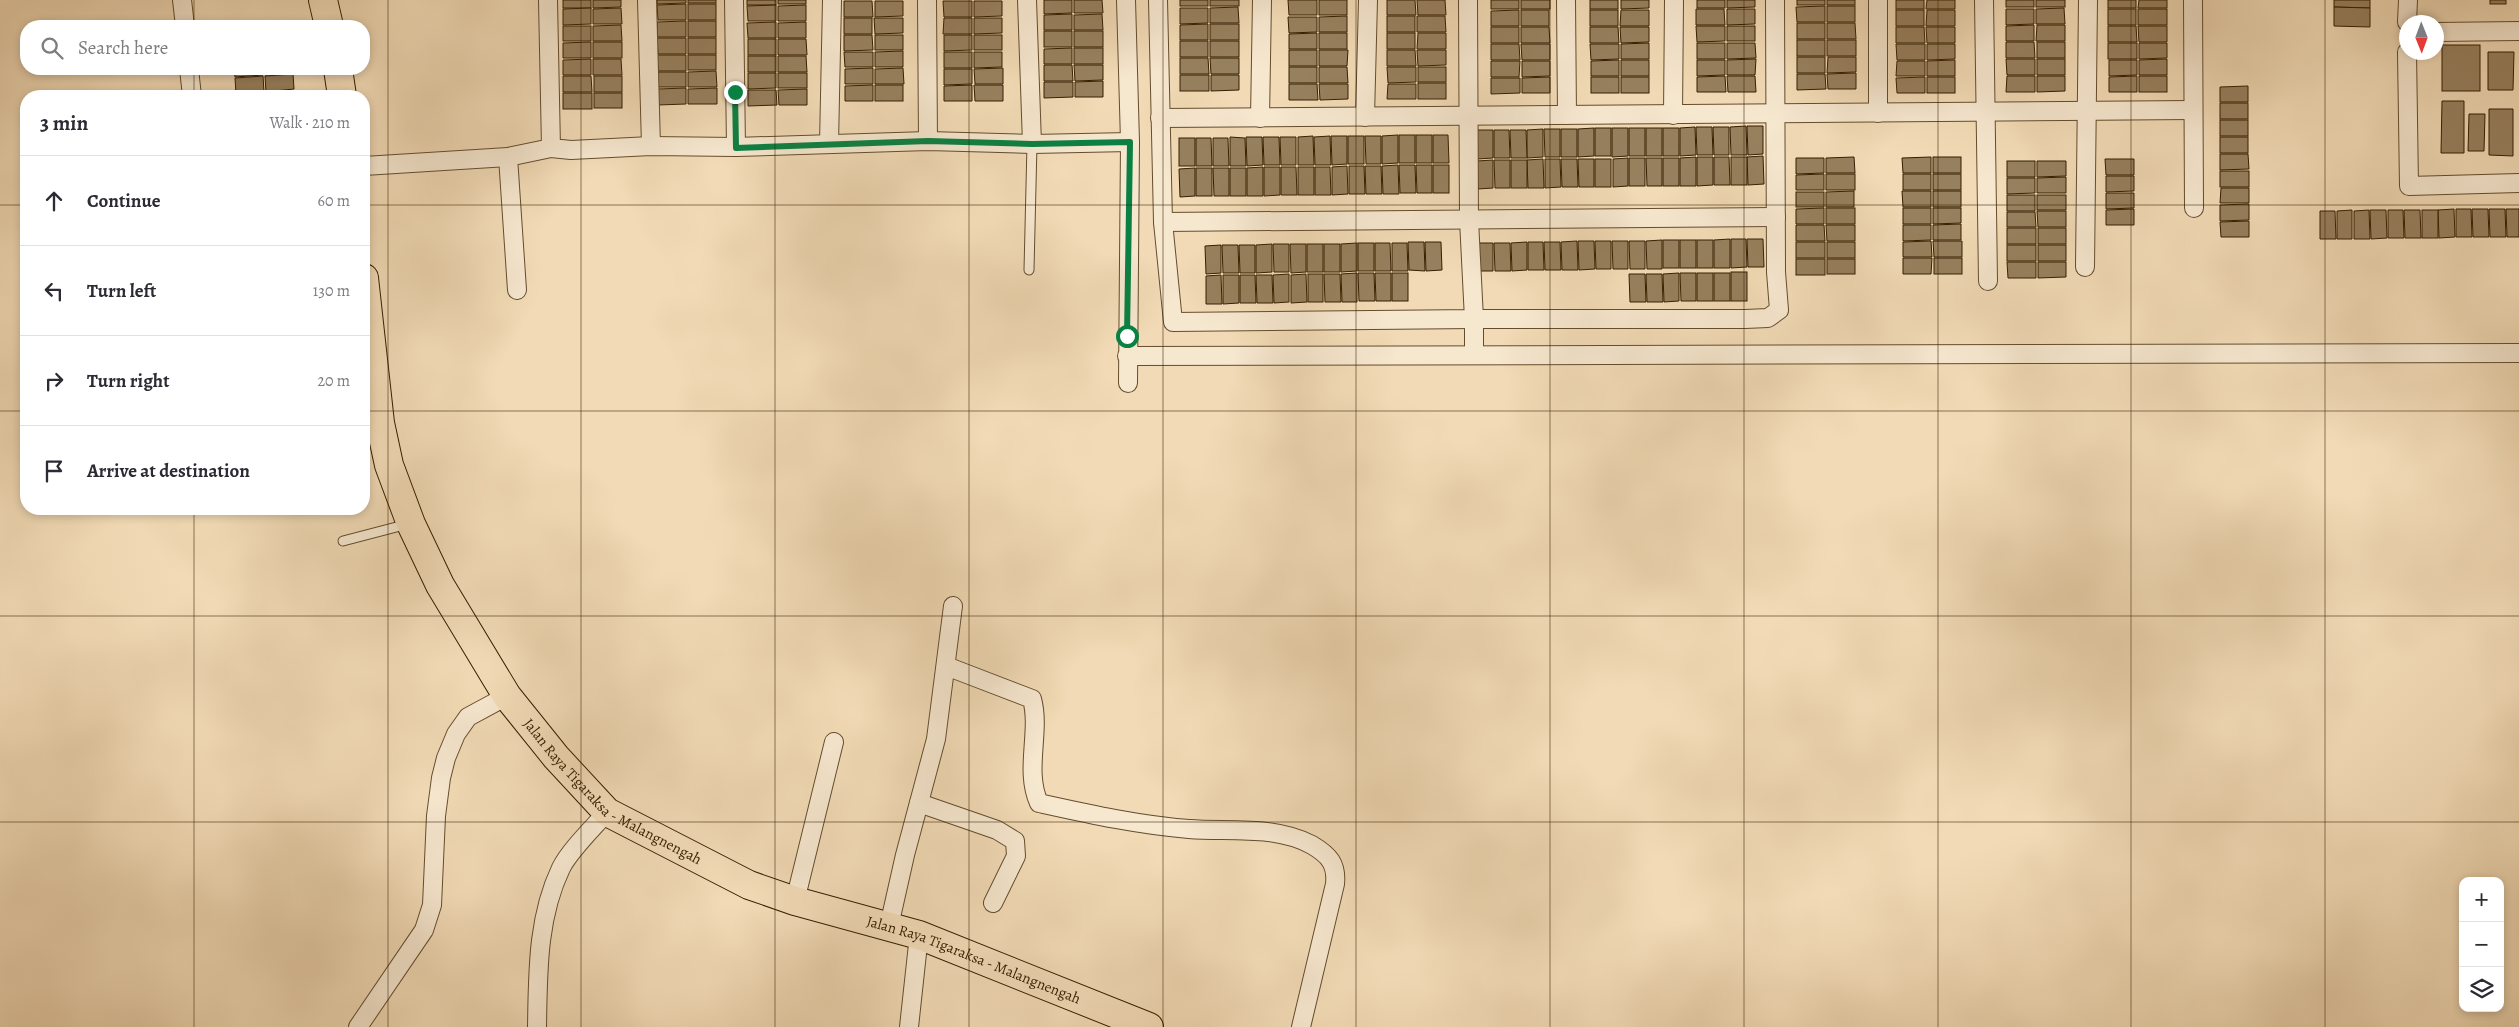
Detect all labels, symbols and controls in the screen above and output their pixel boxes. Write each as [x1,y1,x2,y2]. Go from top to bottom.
north arrow [2399,15,2444,60]
search box [20,20,370,75]
icon: search [38,34,66,62]
text: Search here [78,35,168,61]
route end [724,81,747,104]
text: 3 min [40,109,88,137]
text: Walk · 210 m [269,112,350,134]
icon: ahead [40,187,68,215]
text: Continue [87,188,161,214]
text: 60 m [318,190,350,212]
icon: left [40,277,68,305]
text: Turn left [87,278,156,304]
text: 130 m [313,280,350,302]
route start [1116,325,1139,348]
icon: right [40,367,68,395]
text: Turn right [87,368,169,394]
text: 20 m [317,370,350,392]
icon: arrive [40,457,68,485]
text: Arrive at destination [87,458,250,484]
street label: Jalan Raya Tigaraksa - Malangnengah [519,714,705,869]
map controls [2459,877,2504,1012]
button: + [2459,877,2504,922]
street label: Jalan Raya Tigaraksa - Malangnengah [864,911,1084,1009]
button: − [2459,922,2504,967]
button: layers [2459,967,2504,1012]

